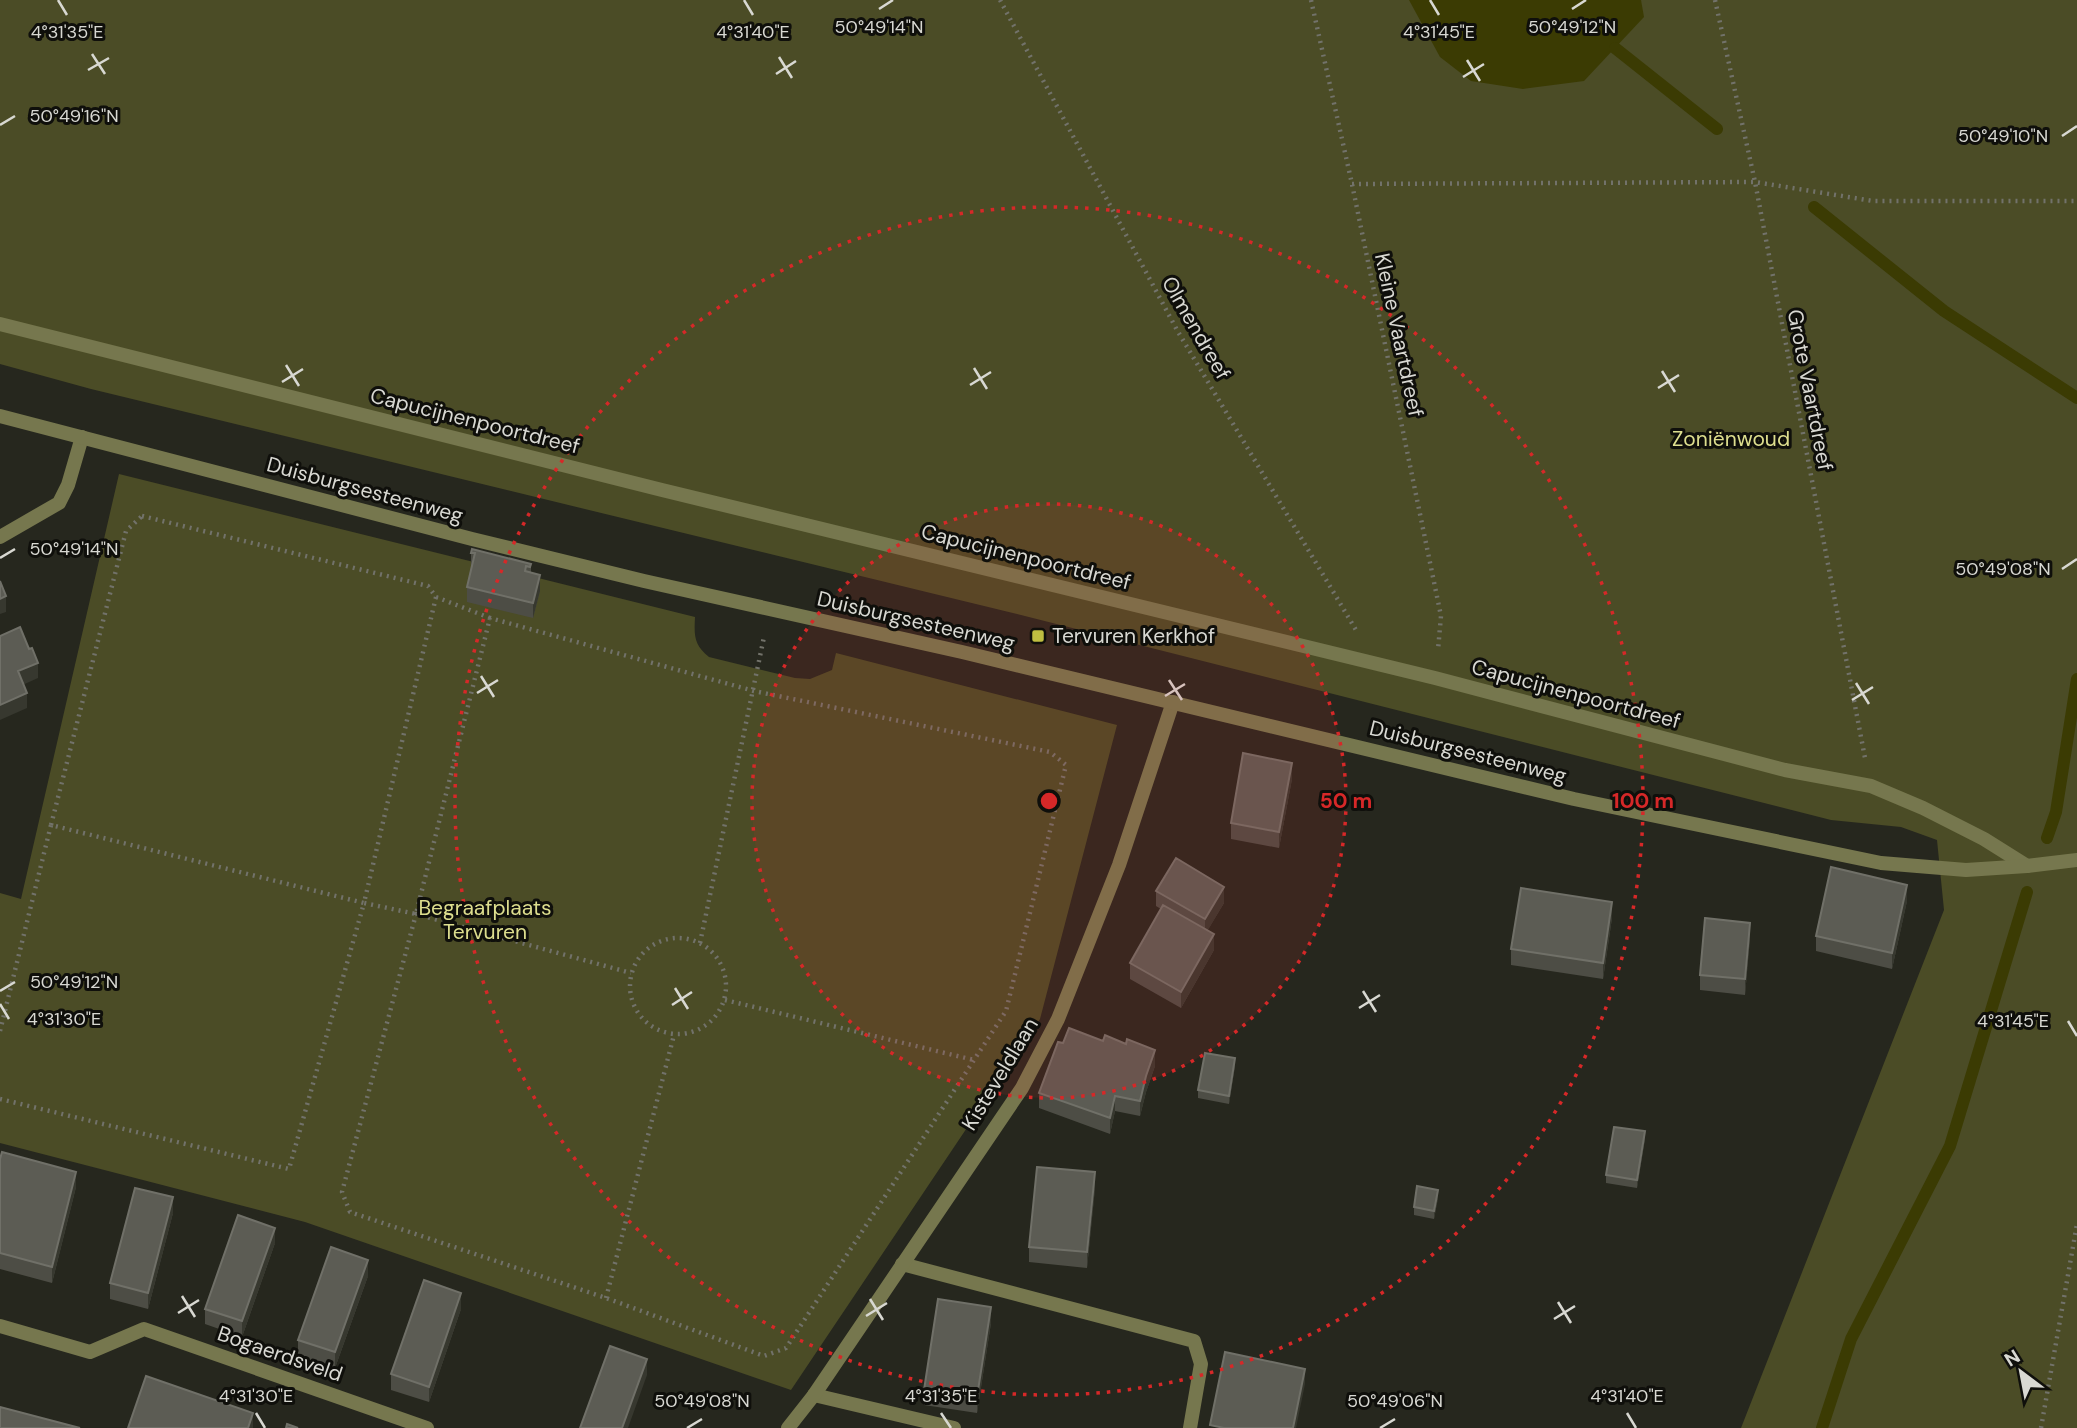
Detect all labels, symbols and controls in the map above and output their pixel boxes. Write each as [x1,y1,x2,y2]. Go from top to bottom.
text: 50°49'14"N [835,15,923,39]
text: 50°49'12"N [1528,15,1616,39]
text: 4°31'35"E [31,20,103,44]
text: 4°31'40"E [716,20,790,44]
text: 4°31'45"E [1403,20,1475,44]
text: 50°49'16"N [29,104,119,128]
text: 50°49'10"N [1958,124,2048,148]
street label: Kleine Vaartdreef [1368,251,1430,419]
street label: Olmendreef [1155,271,1237,385]
street label: Grote Vaartdreef [1781,307,1839,473]
street label: Capucijnenpoortdreef [367,381,583,461]
park label: Zoniënwoud [1672,425,1790,453]
street label: Duisburgsesteenweg [264,450,466,530]
street label: Capucijnenpoortdreef [918,517,1134,597]
text: 50°49'14"N [30,537,118,561]
text: 50°49'08"N [1955,557,2051,581]
street label: Duisburgsesteenweg [814,585,1018,657]
place label: Tervuren Kerkhof [1052,622,1215,650]
marker: Tervuren Kerkhof [1030,628,1046,644]
street label: Capucijnenpoortdreef [1468,653,1684,735]
street label: Duisburgsesteenweg [1367,714,1570,790]
text: 50 m [1320,787,1372,815]
text: 100 m [1612,787,1674,815]
centre of rings [1037,789,1061,813]
park label: Begraafplaats Tervuren [418,894,552,946]
text: 50°49'12"N [30,970,118,994]
text: 4°31'30"E [27,1007,101,1031]
text: 4°31'45"E [1977,1009,2049,1033]
street label: Kisteveldlaan [955,1012,1045,1136]
street label: Bogaerdsveld [214,1320,346,1388]
north arrow [1986,1337,2056,1407]
text: N [2000,1344,2025,1372]
text: 4°31'30"E [219,1384,293,1408]
text: 4°31'35"E [905,1384,977,1408]
text: 4°31'40"E [1590,1384,1664,1408]
text: 50°49'08"N [654,1389,750,1413]
text: 50°49'06"N [1347,1389,1443,1413]

